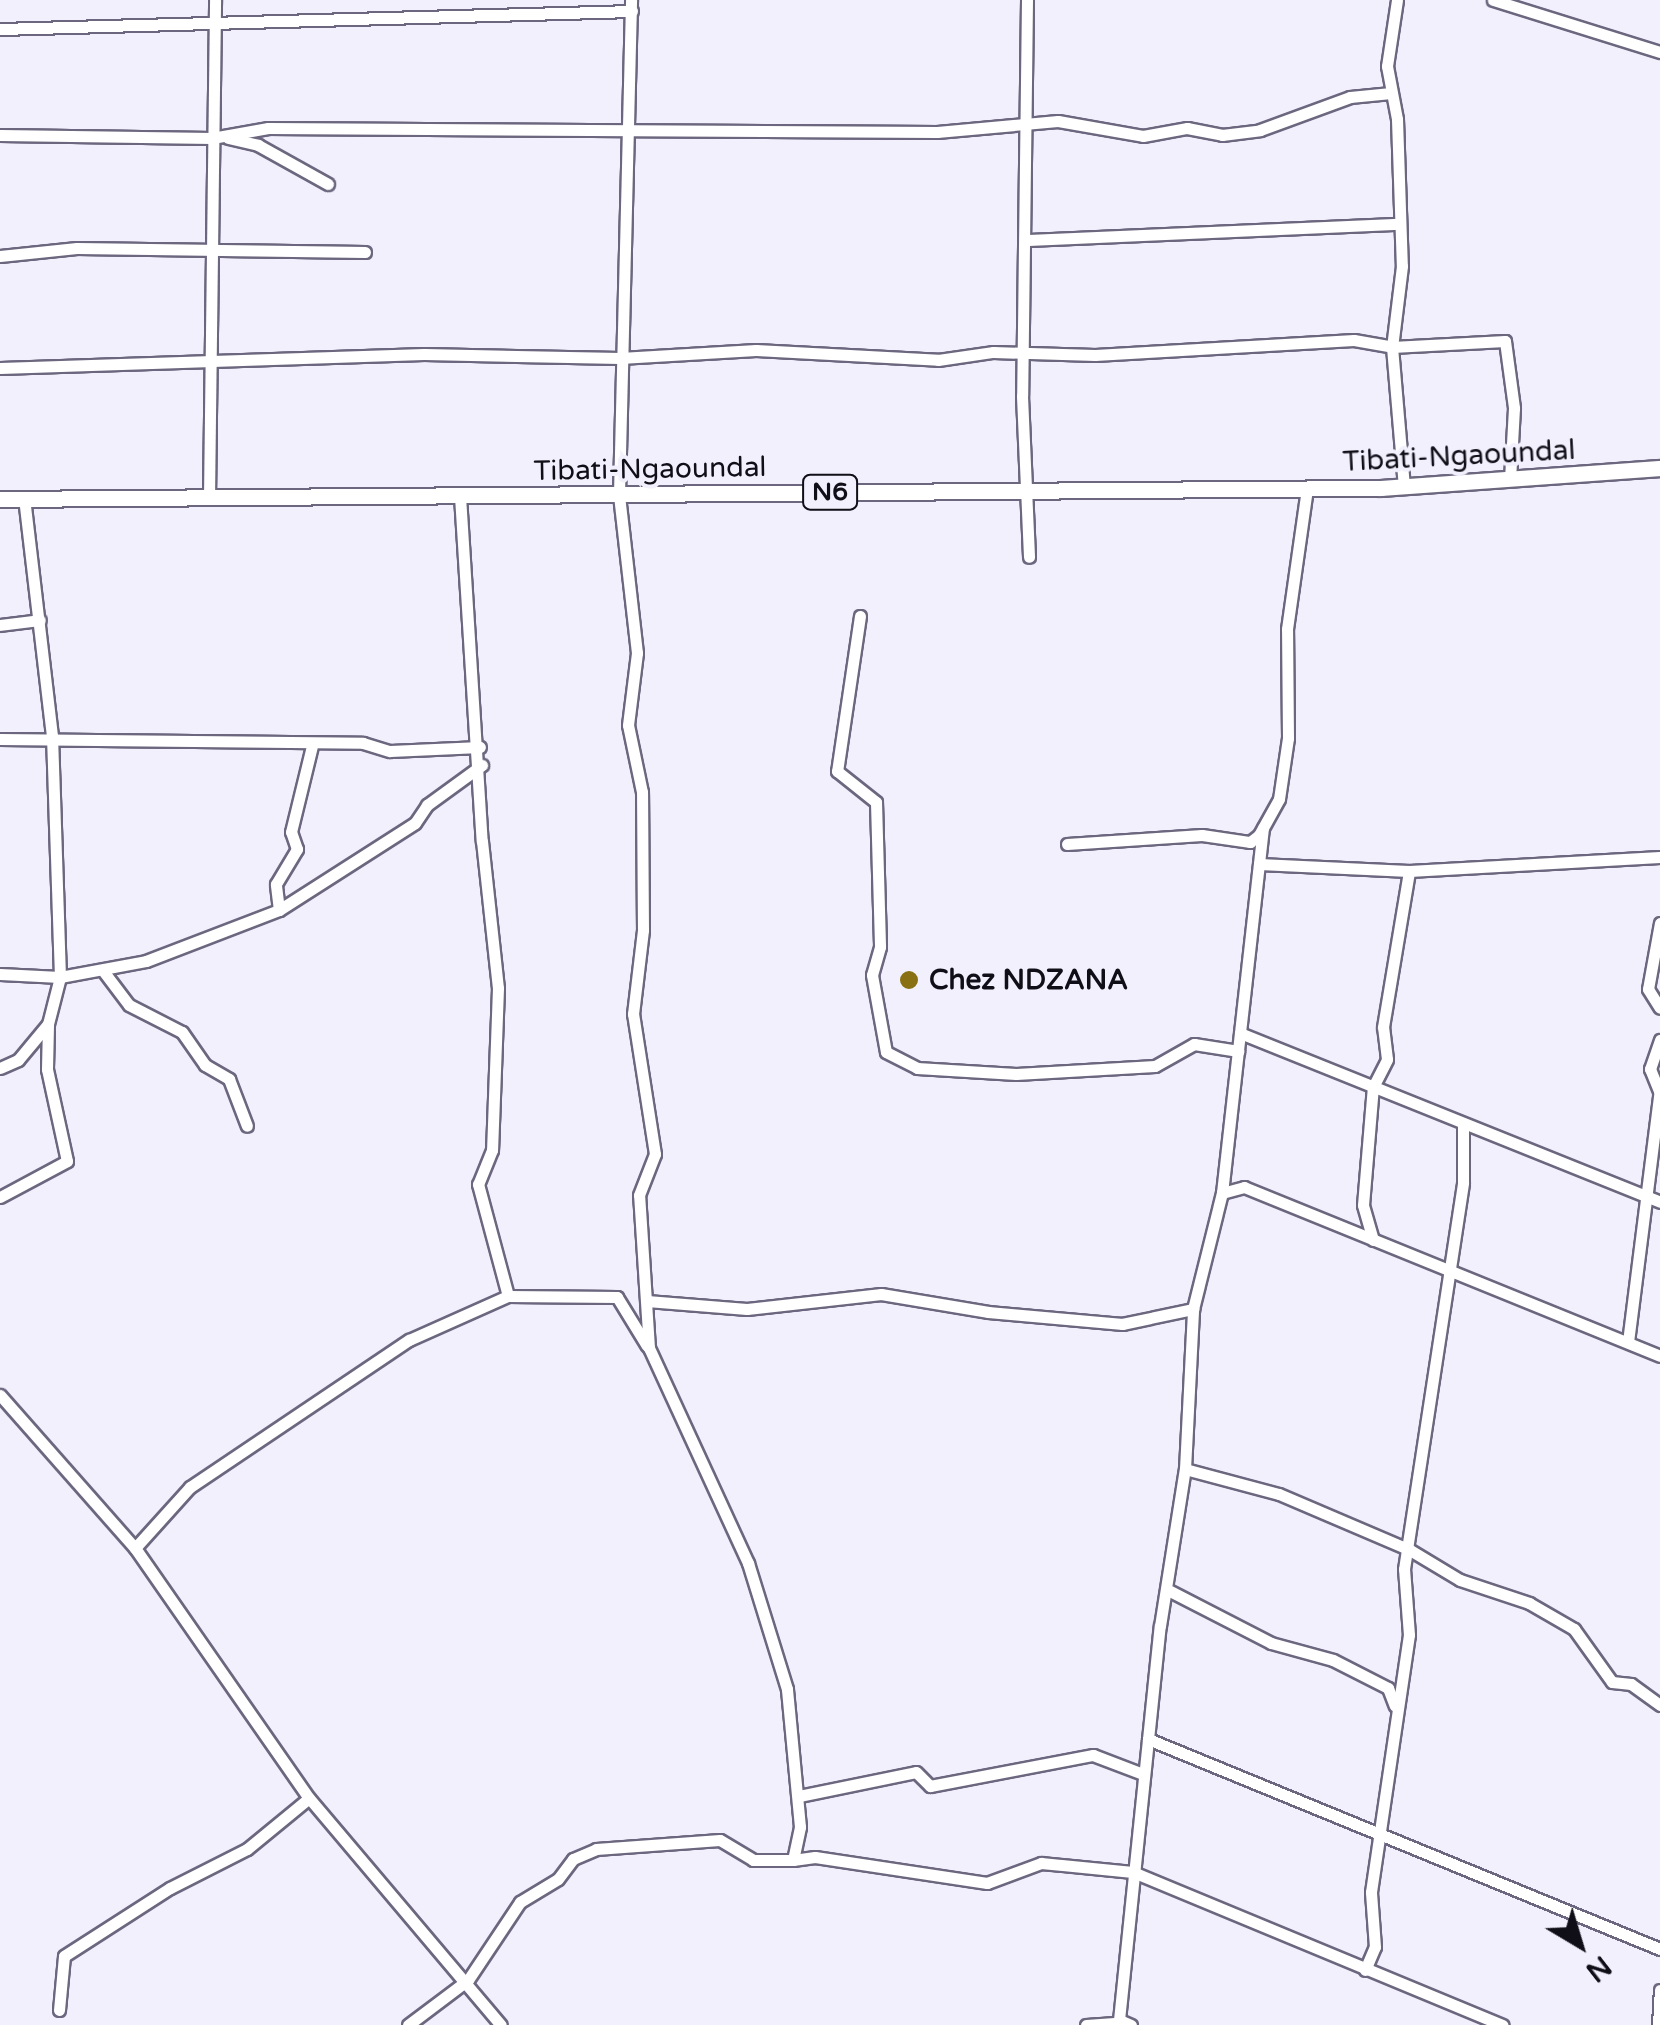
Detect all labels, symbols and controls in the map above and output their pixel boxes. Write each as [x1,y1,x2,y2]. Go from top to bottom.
street label: Tibati-Ngaoundal [1342,433,1576,479]
street label: Tibati-Ngaoundal [533,450,767,488]
road number: N6 [800,472,860,512]
place label: Chez NDZANA [929,963,1128,997]
marker: Chez NDZANA [898,969,920,991]
north arrow [1530,1895,1630,1995]
text: N [1579,1948,1618,1989]

